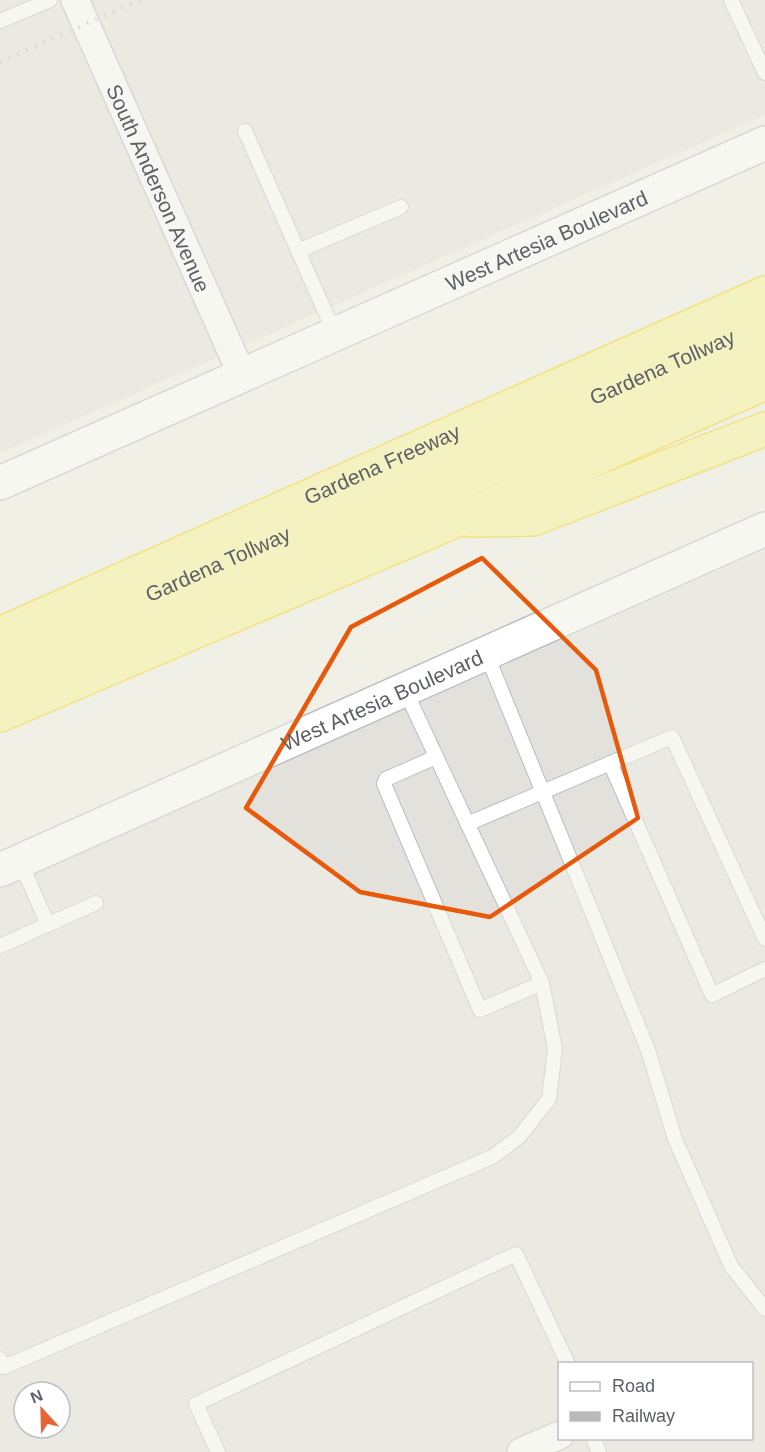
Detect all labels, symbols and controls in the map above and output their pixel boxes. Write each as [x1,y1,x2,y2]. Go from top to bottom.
street label: South Anderson Avenue [103,81,215,296]
street label: West Artesia Boulevard [442,185,651,295]
street label: Gardena Tollway [586,324,738,409]
street label: Gardena Freeway [300,419,464,509]
street label: Gardena Tollway [142,521,294,606]
street label: West Artesia Boulevard [278,645,486,755]
legend [558,1362,753,1440]
text: Road [612,1376,655,1396]
north arrow [12,1380,72,1440]
text: N [28,1387,45,1407]
text: Railway [612,1406,675,1426]

